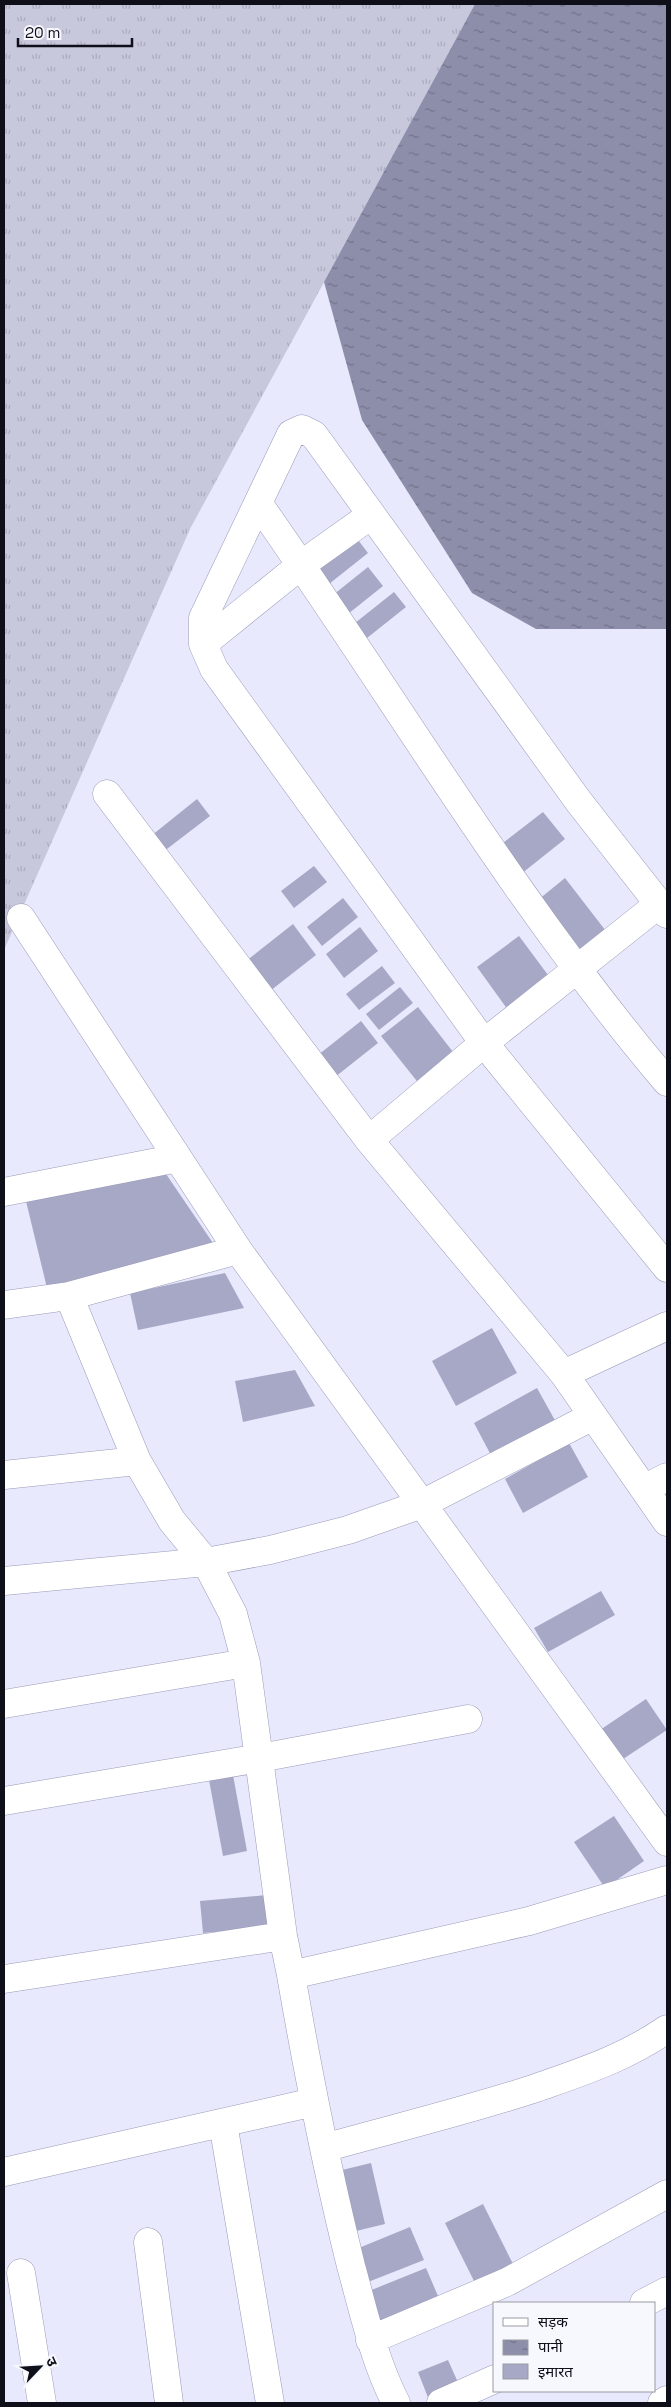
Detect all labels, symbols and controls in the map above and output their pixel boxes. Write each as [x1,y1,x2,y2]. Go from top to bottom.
scale bar [18,15,131,47]
text: 20 m [25,23,60,42]
legend [493,2302,656,2392]
text: सड़क [538,2312,568,2331]
text: पानी [538,2337,564,2356]
north arrow [15,2342,65,2392]
text: उ [42,2354,62,2370]
text: इमारत [538,2362,573,2381]

